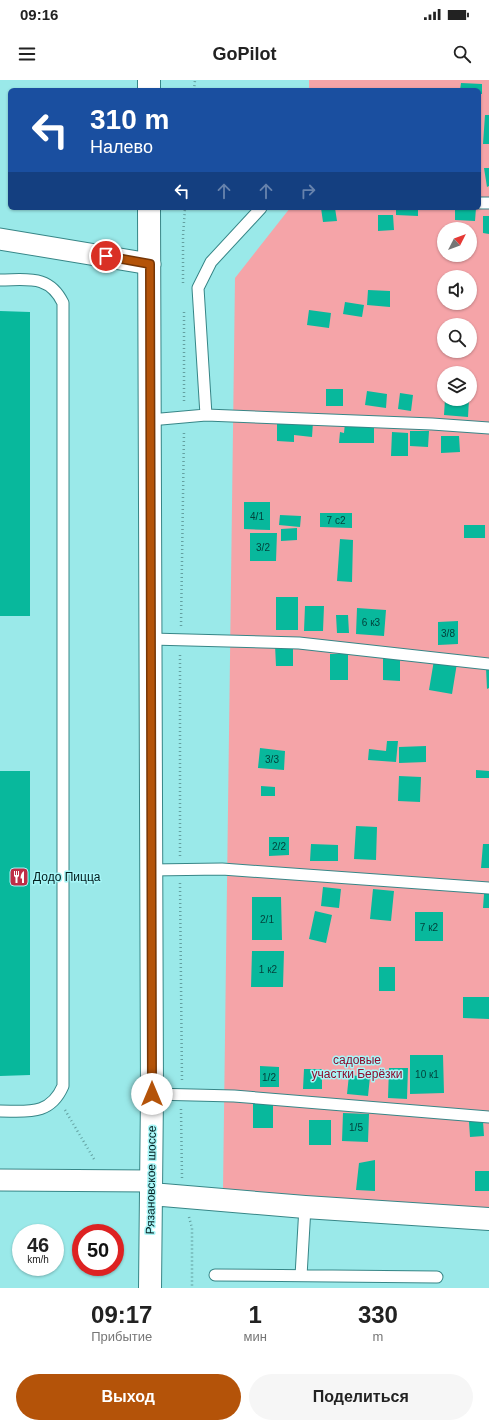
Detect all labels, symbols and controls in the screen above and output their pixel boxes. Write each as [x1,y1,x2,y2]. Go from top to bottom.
text: 09:16 [20,6,58,23]
icon: menu [16,43,38,65]
icon: search [451,43,473,65]
text: GoPilot [213,44,277,64]
icon: left [24,104,76,156]
text: 310 m [90,104,169,135]
text: Налево [90,137,153,157]
icon: left [171,180,193,202]
icon: ahead [213,180,235,202]
icon: ahead [255,180,277,202]
icon: right [297,180,319,202]
north arrow [437,222,477,262]
map controls [437,222,477,406]
pin [89,239,123,273]
icon: arrive [95,245,117,267]
button: sound [437,270,477,310]
button: search [437,318,477,358]
button: layers [437,366,477,406]
house number: 4/1 [250,511,264,522]
house number: 7 с2 [327,515,346,526]
house number: 3/2 [256,542,270,553]
house number: 6 к3 [362,617,381,628]
house number: 3/8 [441,628,455,639]
house number: 3/3 [265,754,279,765]
house number: 2/2 [272,841,286,852]
restaurant icon: Додо Пицца [8,866,30,888]
place label: Додо Пицца [33,870,101,884]
house number: 2/1 [260,914,274,925]
house number: 7 к2 [420,922,439,933]
house number: 1 к2 [259,964,278,975]
park label: садовые участки Берёзки [311,1053,403,1081]
house number: 10 к1 [415,1069,439,1080]
house number: 1/2 [262,1072,276,1083]
position arrow [131,1073,173,1115]
house number: 1/5 [349,1122,363,1133]
street label: Рязановское шоссе [143,1125,159,1235]
speed limit sign: 50 [72,1224,124,1276]
text: 46 [27,1234,49,1256]
text: km/h [27,1254,49,1265]
text: 09:17 [91,1301,152,1328]
text: 1 [248,1301,262,1328]
text: 330 [358,1301,398,1328]
text: Прибытие [91,1329,152,1344]
text: мин [243,1329,267,1344]
text: m [372,1329,383,1344]
button: Выход [16,1374,241,1420]
button: Поделиться [249,1374,473,1420]

